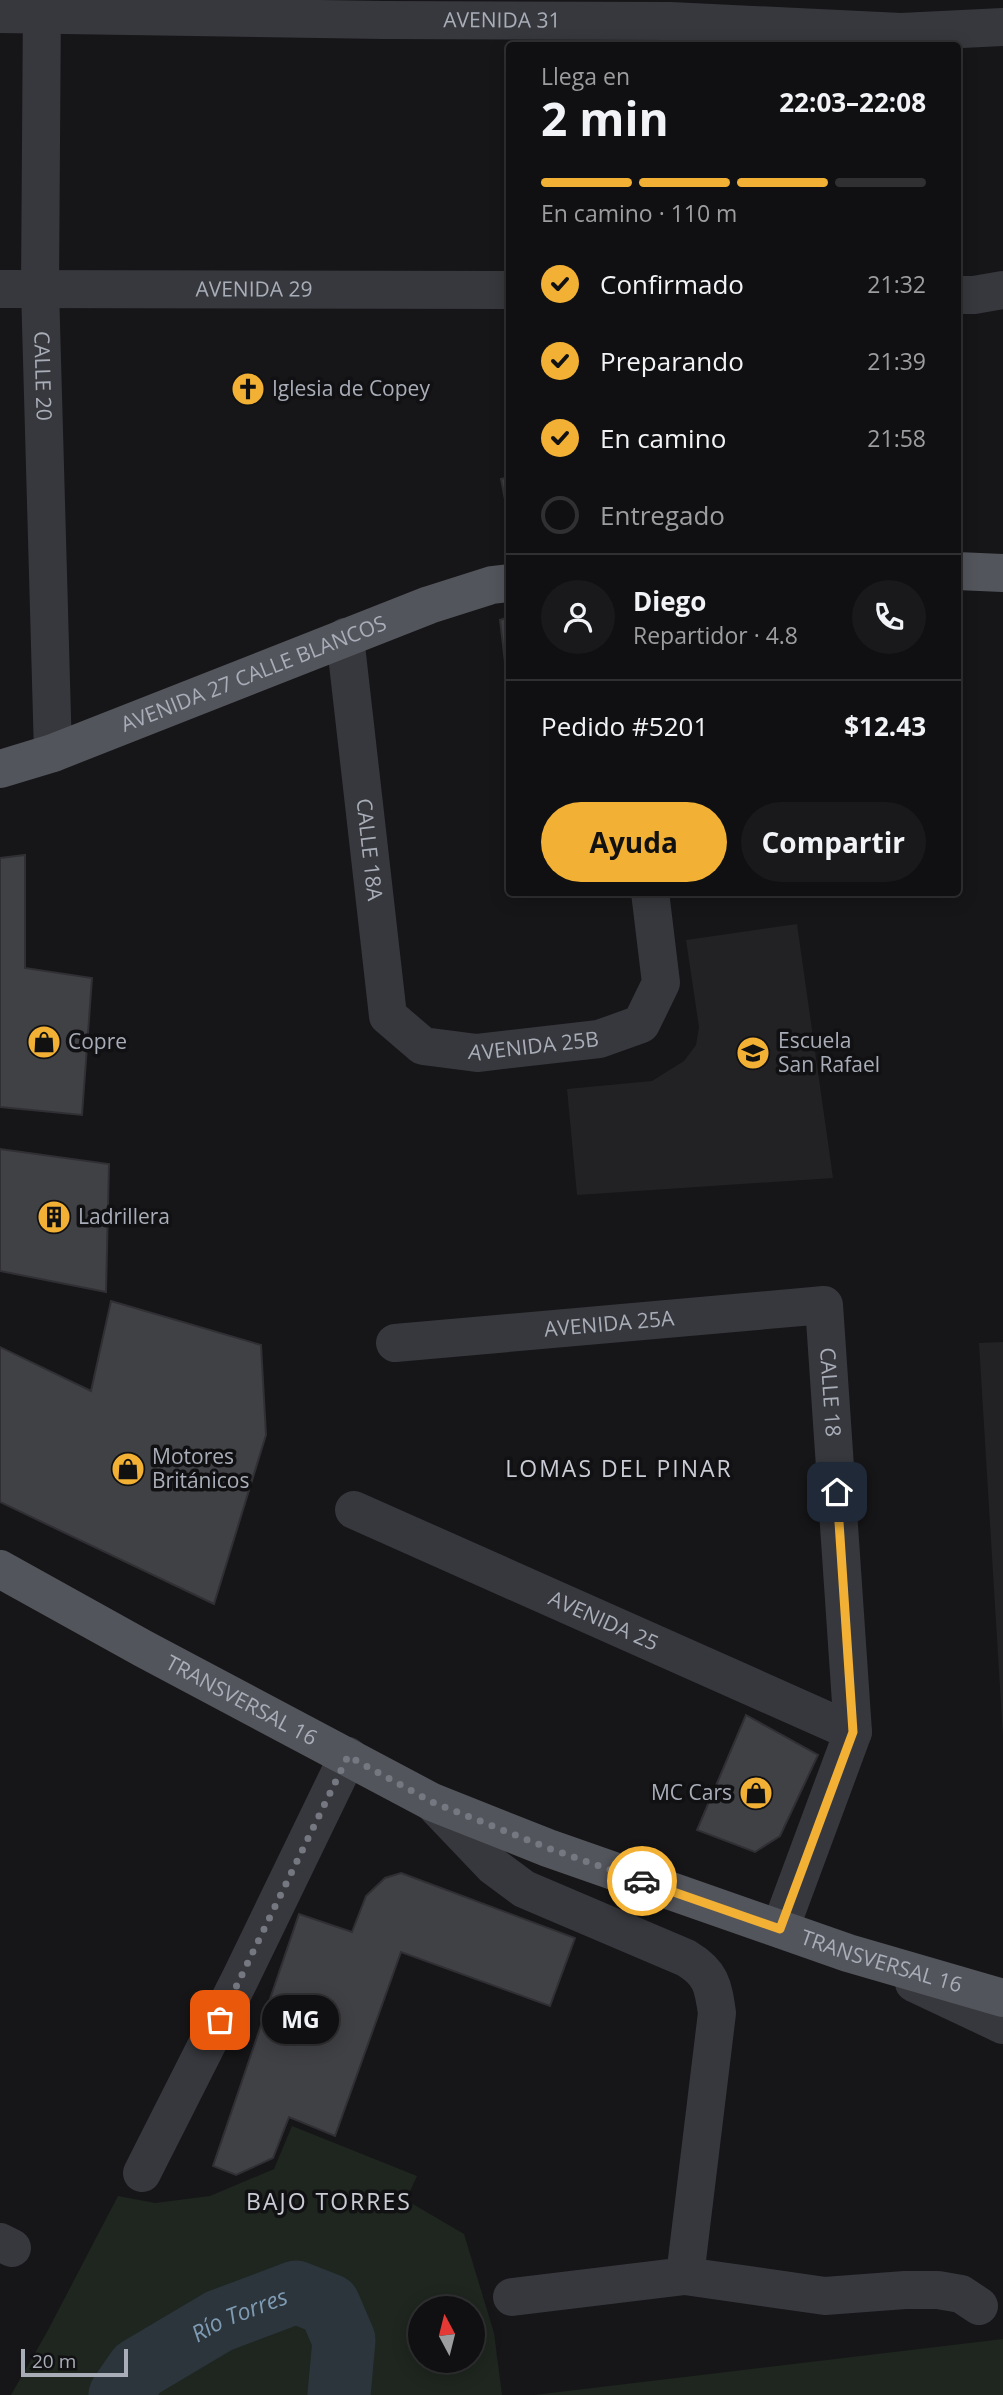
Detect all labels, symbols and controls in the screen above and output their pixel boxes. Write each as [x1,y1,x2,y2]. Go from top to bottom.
street label: AVENIDA 31 [443,5,561,34]
text: Llega en [541,60,630,92]
text: 22:03–22:08 [779,84,926,120]
text: 2 min [541,87,669,149]
text: En camino · 110 m [541,197,737,229]
icon: check [541,265,579,303]
text: Confirmado [600,266,744,302]
text: 21:32 [867,268,926,300]
street label: AVENIDA 29 [195,274,313,303]
street label: CALLE 20 [28,331,59,421]
icon: check [541,342,579,380]
text: Preparando [600,343,744,379]
text: 21:39 [867,345,926,377]
church icon: Iglesia de Copey [229,370,267,408]
place label: Iglesia de Copey [272,374,430,402]
icon: check [541,419,579,457]
text: En camino [600,420,726,456]
text: 21:58 [867,422,926,454]
text: Entregado [600,497,725,533]
button: person [541,580,615,654]
button: phone [852,580,926,654]
text: Diego [633,583,706,619]
street label: AVENIDA 27 CALLE BLANCOS [116,608,390,738]
text: Repartidor · 4.8 [633,619,798,651]
text: Pedido #5201 [541,708,708,744]
text: $12.43 [844,708,926,744]
street label: CALLE 18A [350,797,390,903]
button: Ayuda [541,802,727,882]
button: Compartir [741,802,926,882]
shop icon: Copre [25,1023,63,1061]
street label: AVENIDA 25B [467,1024,600,1067]
place label: Escuela San Rafael [778,1026,880,1078]
place label: Copre [68,1027,127,1055]
school or university icon: Escuela San Rafael [734,1034,772,1072]
building icon: Ladrillera [35,1198,73,1236]
place label: Ladrillera [78,1202,170,1230]
street label: AVENIDA 25A [543,1303,676,1343]
street label: CALLE 18 [814,1346,848,1438]
place label: Motores Británicos [152,1442,249,1494]
shop icon: Motores Británicos [109,1450,147,1488]
district label: LOMAS DEL PINAR [505,1452,733,1484]
pin [807,1462,867,1522]
icon: home [818,1473,856,1511]
street label: AVENIDA 25 [545,1583,663,1657]
street label: TRANSVERSAL 16 [161,1648,322,1752]
shop icon: MC Cars [737,1774,775,1812]
place label: MC Cars [651,1778,732,1806]
courier [607,1846,677,1916]
icon: car [623,1862,661,1900]
street label: TRANSVERSAL 16 [797,1923,966,1998]
pin [190,1990,250,2050]
callout: MG [262,1996,339,2044]
icon: bag [201,2001,239,2039]
text: MG [281,2003,320,2035]
district label: BAJO TORRES [246,2185,412,2217]
water label: Río Torres [185,2280,292,2349]
north arrow [408,2296,485,2373]
map controls [408,2296,485,2373]
scale bar [21,2346,128,2378]
text: 20 m [32,2348,76,2374]

